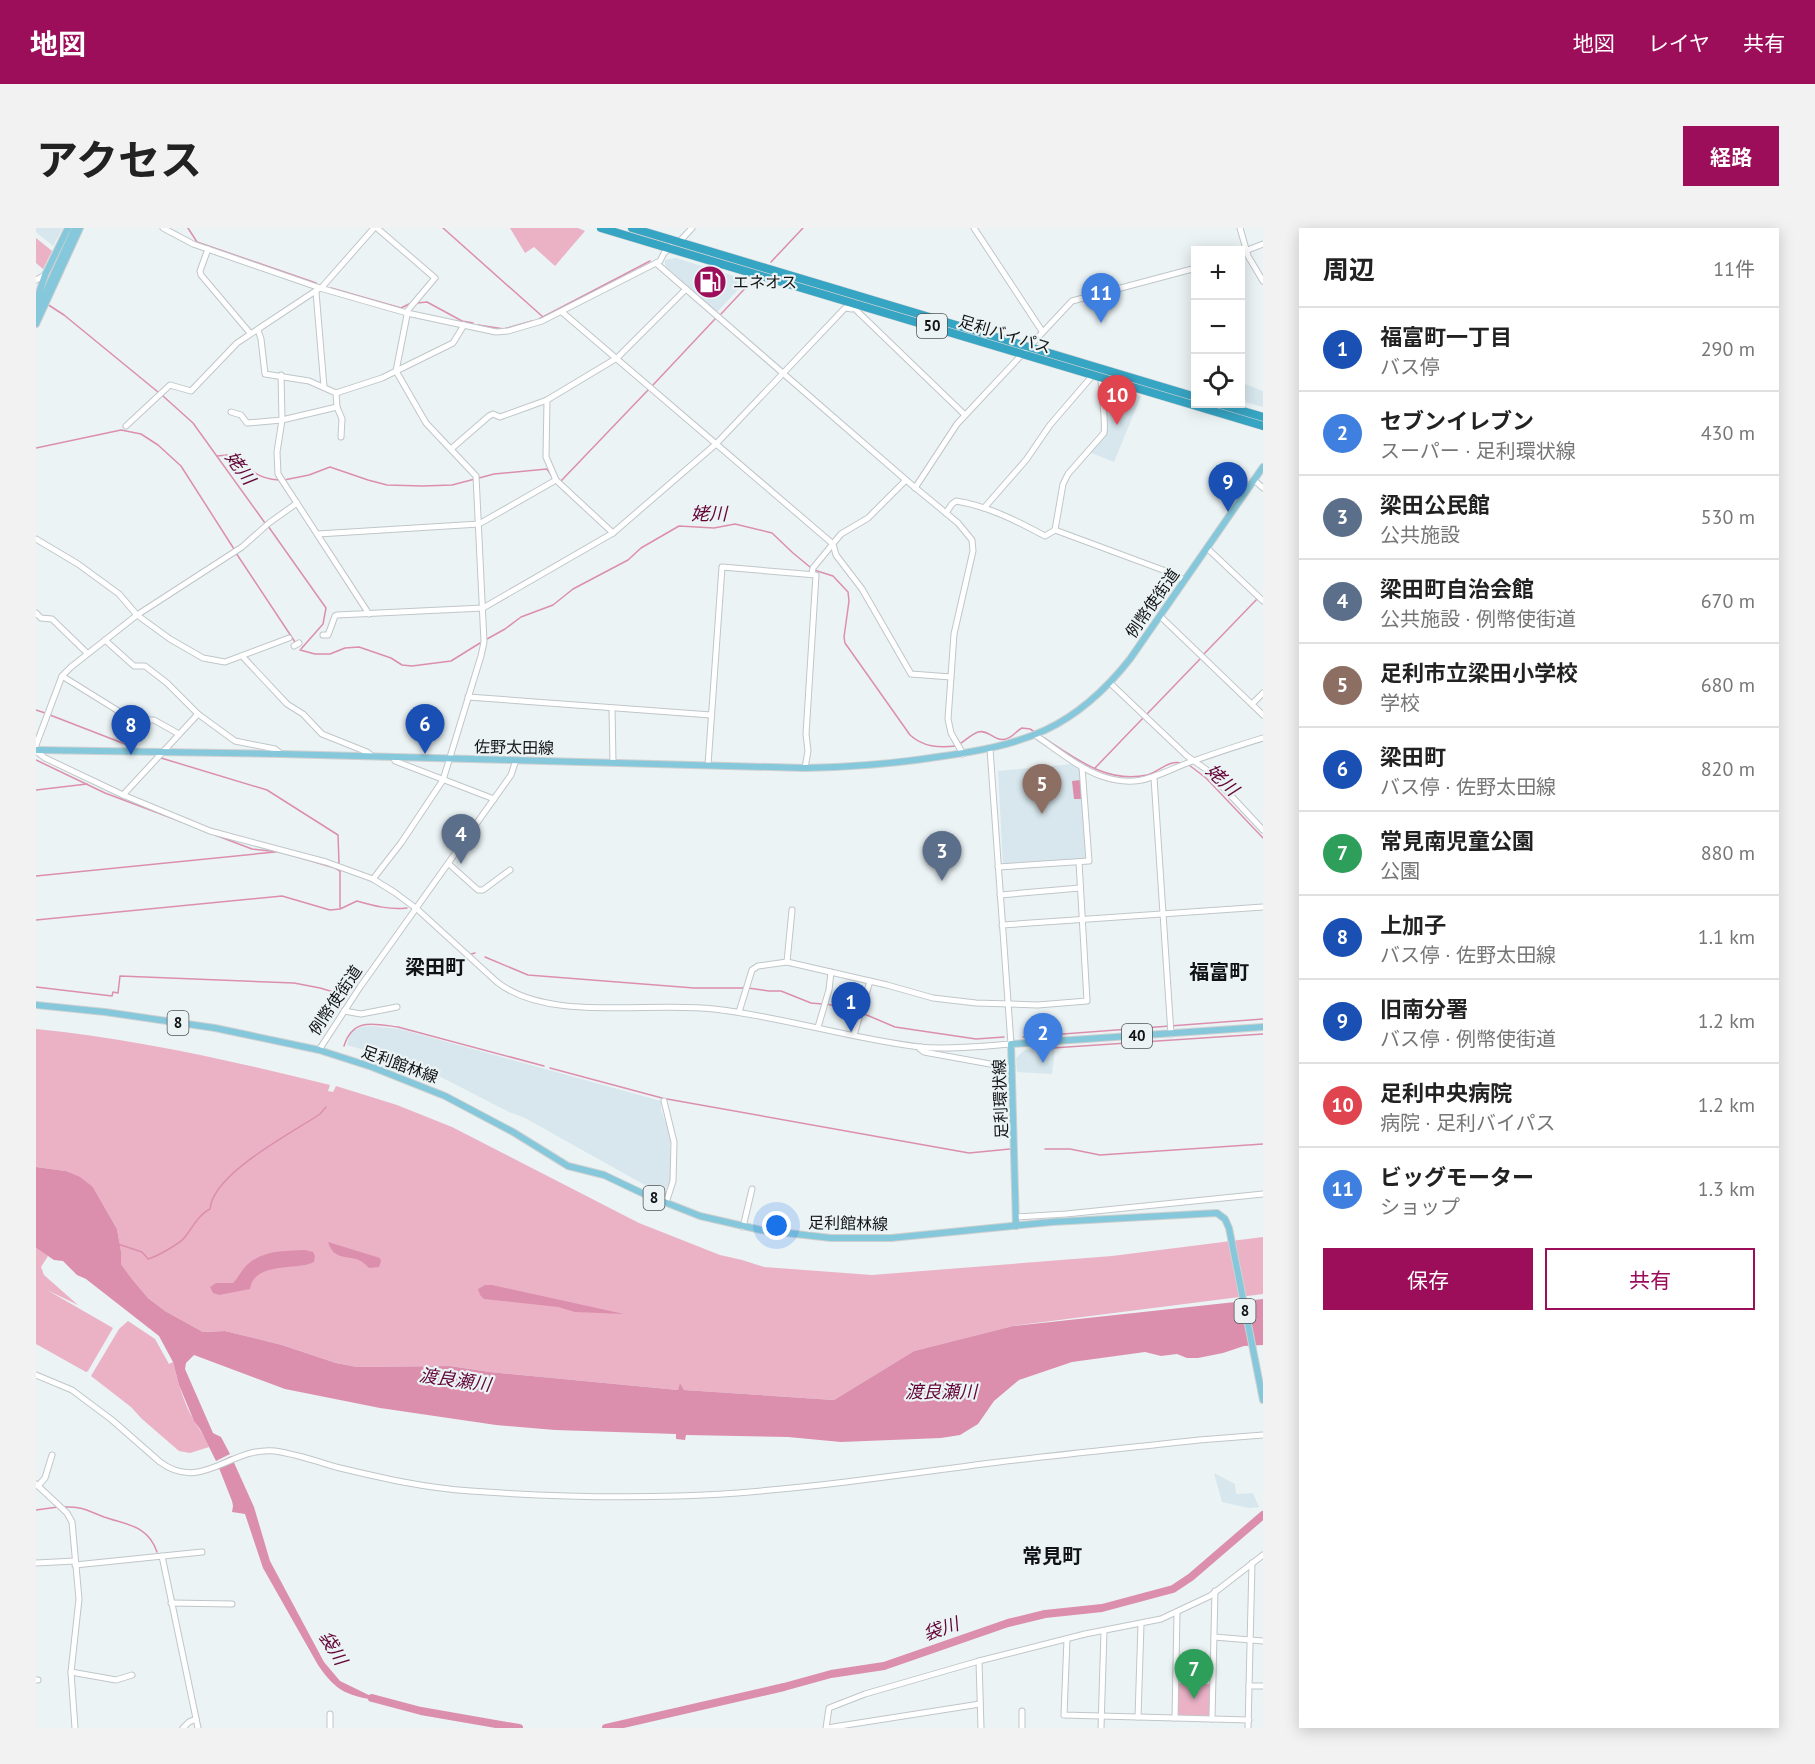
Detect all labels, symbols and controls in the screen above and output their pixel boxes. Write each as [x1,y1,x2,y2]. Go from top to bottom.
text: 地図 [30,25,86,62]
text: 地図 [1573,30,1615,57]
text: レイヤ [1648,30,1710,57]
text: 共有 [1743,30,1785,57]
button: 経路 [1683,126,1779,186]
text: アクセス [36,132,202,187]
map controls [1191,246,1245,408]
button: + [1191,246,1245,300]
text: 周辺 [1323,253,1375,286]
text: 11件 [1713,256,1755,282]
fuel station icon: エネオス [692,264,728,300]
place label: エネオス [733,272,797,292]
pin: 11 [1082,274,1120,323]
button: − [1191,300,1245,354]
street label: 足利バイパス [956,310,1054,358]
road number: 50 [917,314,947,338]
text: 福富町一丁目 [1380,323,1512,351]
text: 1 [1337,336,1348,362]
text: 290 m [1701,336,1755,362]
button: locate [1191,354,1245,408]
text: バス停 [1380,354,1440,380]
pin: 10 [1098,376,1136,425]
text: セブンイレブン [1380,407,1534,435]
text: 2 [1337,420,1348,446]
text: 430 m [1701,420,1755,446]
text: スーパー · 足利環状線 [1380,438,1576,464]
water label: 姥川 [221,446,261,491]
pin: 9 [1208,462,1248,512]
text: 梁田公民館 [1380,491,1490,519]
water label: 姥川 [691,502,729,525]
text: 3 [1337,504,1348,530]
text: 530 m [1701,504,1755,530]
text: 公共施設 [1380,522,1460,548]
street label: 例幣使街道 [1121,564,1183,642]
text: 梁田町自治会館 [1380,575,1534,603]
text: 4 [1337,588,1348,614]
text: 670 m [1701,588,1755,614]
text: 公共施設 · 例幣使街道 [1380,606,1576,632]
text: 足利市立梁田小学校 [1380,659,1578,687]
text: 5 [1337,672,1348,698]
text: 680 m [1701,672,1755,698]
text: 学校 [1380,690,1420,716]
pin: 6 [406,704,444,754]
pin: 8 [112,706,151,755]
street label: 佐野太田線 [474,736,554,758]
text: 梁田町 [1380,743,1446,771]
text: 6 [1337,756,1348,782]
text: 820 m [1701,756,1755,782]
water label: 姥川 [1201,759,1245,802]
pin: 5 [1022,764,1062,814]
text: バス停 · 佐野太田線 [1380,774,1556,800]
pin: 4 [442,814,480,864]
text: 常見南児童公園 [1380,827,1534,855]
pin: 3 [922,832,962,881]
text: 7 [1337,840,1348,866]
text: 880 m [1701,840,1755,866]
text: 公園 [1380,858,1420,884]
text: 上加子 [1380,911,1446,939]
text: 8 [1337,924,1348,950]
text: 1.1 km [1698,924,1755,950]
text: バス停 · 佐野太田線 [1380,942,1556,968]
district label: 梁田町 [405,954,465,980]
district label: 福富町 [1189,959,1249,985]
street label: 例幣使街道 [304,961,366,1039]
pin: 1 [832,982,870,1032]
text: 旧南分署 [1380,995,1468,1023]
text: 9 [1337,1008,1348,1034]
text: 1.2 km [1698,1008,1755,1034]
road number: 8 [168,1011,188,1035]
pin: 2 [1024,1014,1062,1063]
road number: 40 [1122,1024,1152,1048]
text: バス停 · 例幣使街道 [1380,1026,1556,1052]
street label: 足利館林線 [359,1041,441,1087]
street label: 足利環状線 [989,1059,1011,1139]
text: 足利中央病院 [1380,1079,1512,1107]
text: 10 [1331,1092,1354,1118]
text: 1.2 km [1698,1092,1755,1118]
text: 病院 · 足利バイパス [1380,1110,1556,1136]
text: ビッグモーター [1380,1163,1534,1191]
text: 11 [1331,1176,1354,1202]
text: 1.3 km [1698,1176,1755,1202]
road number: 8 [644,1186,664,1210]
text: ショップ [1380,1194,1460,1220]
your location [762,1211,791,1240]
street label: 足利館林線 [808,1212,888,1234]
button: 保存 [1323,1248,1533,1310]
button: 共有 [1545,1248,1755,1310]
road number: 8 [1234,1299,1256,1323]
water label: 渡良瀬川 [418,1363,494,1396]
water label: 渡良瀬川 [905,1380,979,1403]
district label: 常見町 [1022,1543,1082,1569]
water label: 袋川 [920,1611,963,1645]
water label: 袋川 [314,1626,354,1671]
pin: 7 [1174,1650,1214,1699]

